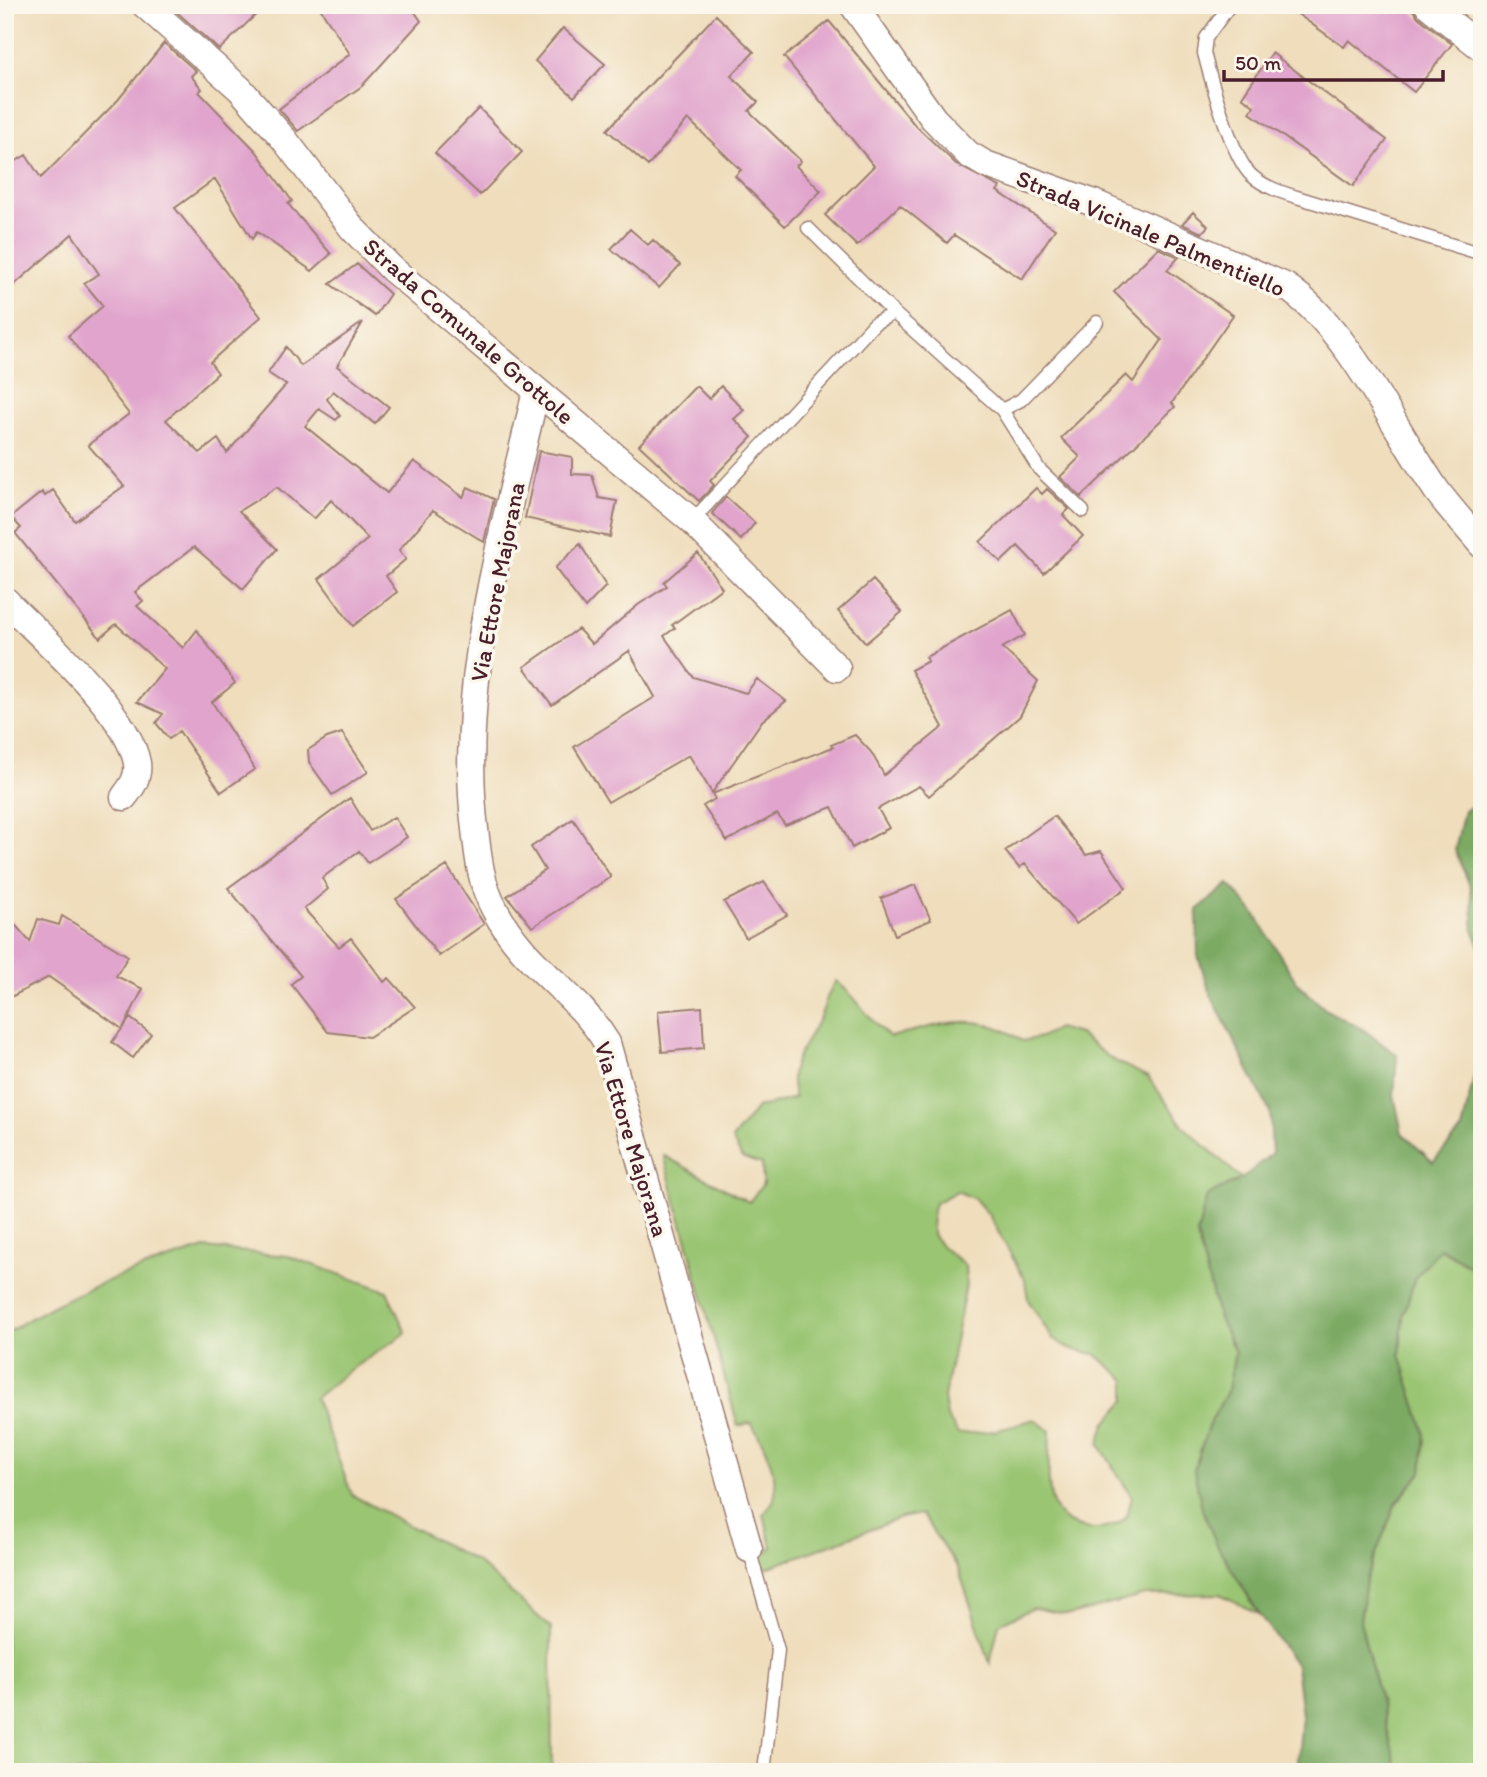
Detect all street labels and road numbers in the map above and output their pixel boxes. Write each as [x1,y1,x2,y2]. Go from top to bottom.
street label: Strada Vicinale Palmentiello [1012,163,1290,303]
street label: Strada Comunale Grottole [358,232,580,430]
street label: Via Ettore Majorana [463,480,531,684]
street label: Via Ettore Majorana [589,1038,676,1240]

